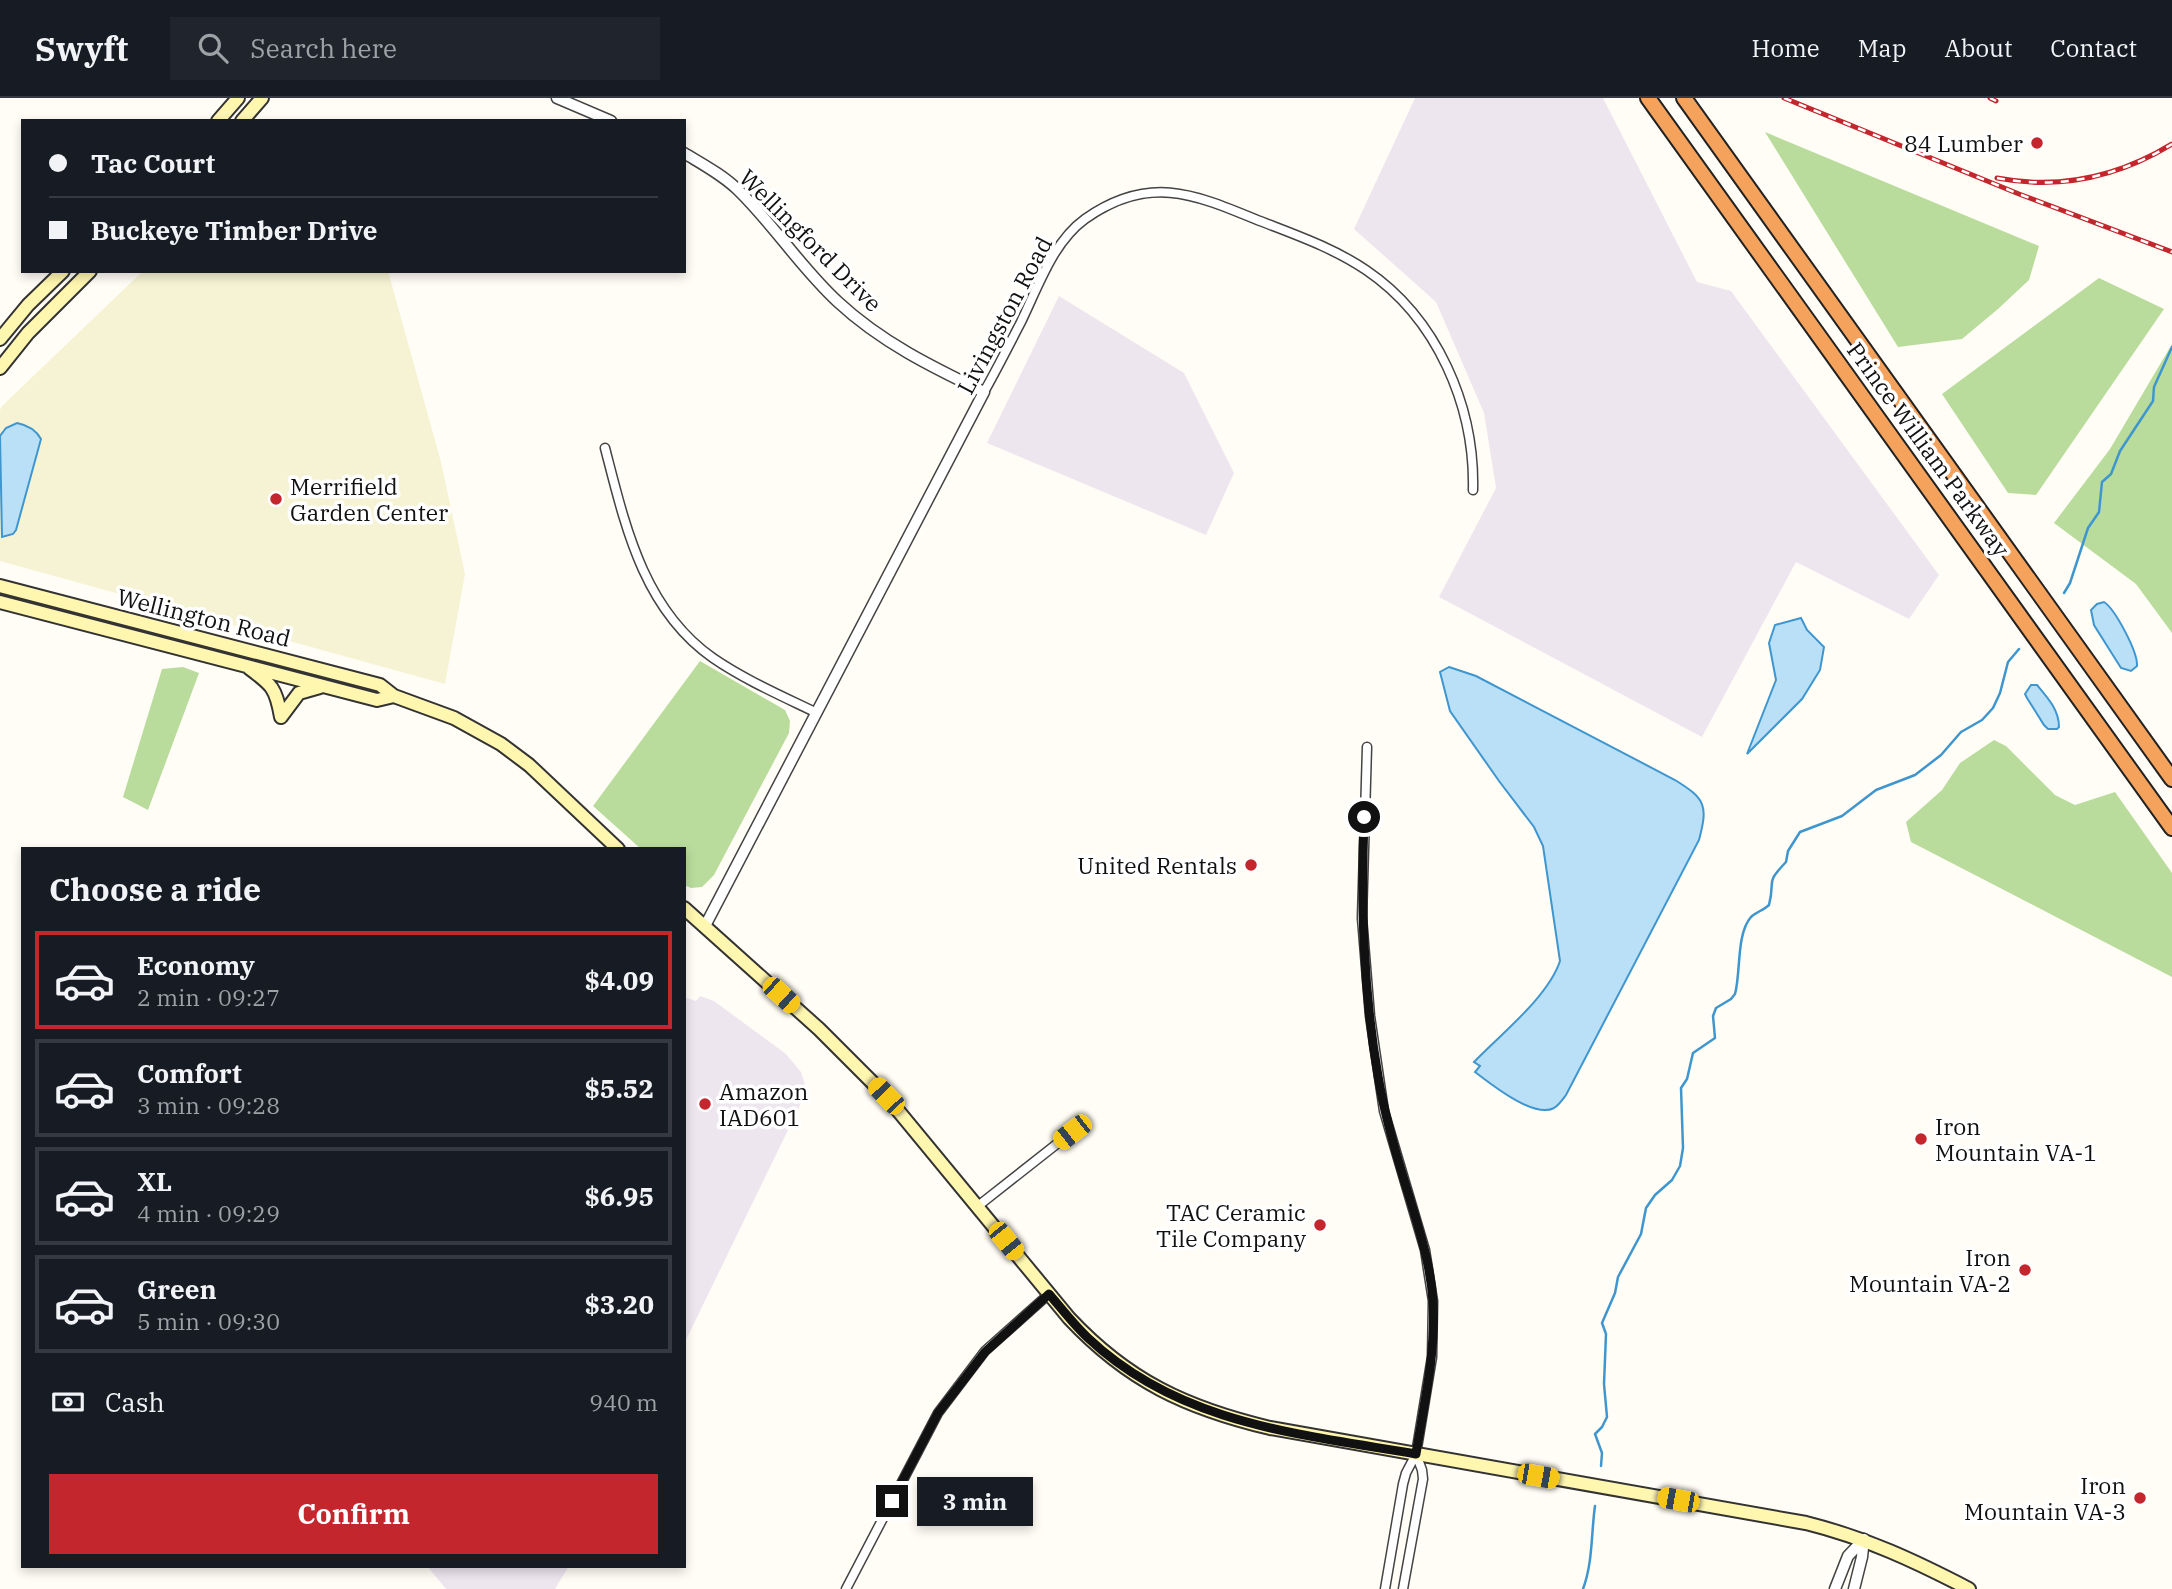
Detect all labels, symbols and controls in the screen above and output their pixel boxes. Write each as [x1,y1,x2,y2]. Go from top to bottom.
search box [170,17,660,80]
text: Swyft [35,27,128,70]
icon: search [194,29,232,67]
text: Search here [250,31,397,65]
text: Home [1752,32,1820,64]
text: Map [1858,32,1906,64]
text: About [1944,32,2012,64]
text: Contact [2050,32,2137,64]
place label: 84 Lumber [1904,128,2023,158]
marker: 84 Lumber [2029,135,2045,151]
text: Tac Court [91,146,215,180]
street label: Wellingford Drive [733,162,889,318]
text: Buckeye Timber Drive [91,213,377,247]
street label: Livingston Road [950,231,1058,399]
street label: Prince William Parkway [1841,336,2017,563]
place label: Merrifield Garden Center [290,471,448,527]
marker: Merrifield Garden Center [268,491,284,507]
street label: Wellington Road [114,581,294,653]
route start [1348,801,1380,833]
place label: United Rentals [1077,850,1237,880]
marker: United Rentals [1243,857,1259,873]
text: Choose a ride [49,868,261,910]
text: Economy [137,948,255,982]
icon: car [53,949,116,1012]
text: $4.09 [584,963,654,997]
car [759,973,804,1017]
text: 2 min · 09:27 [137,982,280,1012]
text: Comfort [137,1056,242,1090]
icon: car [53,1057,116,1120]
text: $5.52 [584,1071,654,1105]
car [864,1074,909,1118]
place label: Amazon IAD601 [719,1076,808,1132]
text: 3 min · 09:28 [137,1090,280,1120]
marker: Amazon IAD601 [697,1096,713,1112]
car [1049,1111,1096,1153]
place label: Iron Mountain VA-1 [1935,1111,2097,1167]
marker: Iron Mountain VA-1 [1913,1131,1929,1147]
text: XL [137,1164,172,1198]
icon: car [53,1165,116,1228]
text: $6.95 [584,1179,654,1213]
place label: TAC Ceramic Tile Company [1156,1197,1307,1253]
text: 4 min · 09:29 [137,1198,280,1228]
marker: TAC Ceramic Tile Company [1312,1217,1328,1233]
car [985,1218,1028,1264]
place label: Iron Mountain VA-2 [1849,1242,2011,1298]
marker: Iron Mountain VA-2 [2017,1262,2033,1278]
text: Green [137,1272,217,1306]
icon: car [53,1273,116,1336]
text: $3.20 [584,1287,654,1321]
text: 5 min · 09:30 [137,1306,280,1336]
icon: cash [49,1383,87,1421]
text: Cash [105,1385,165,1419]
text: 940 m [589,1387,658,1417]
car [1516,1462,1561,1490]
place label: Iron Mountain VA-3 [1964,1470,2126,1526]
button: Confirm [49,1474,658,1554]
callout: 3 min [917,1476,1032,1526]
route end [876,1485,908,1517]
text: 3 min [943,1486,1007,1516]
car [1656,1486,1701,1514]
marker: Iron Mountain VA-3 [2132,1490,2148,1506]

